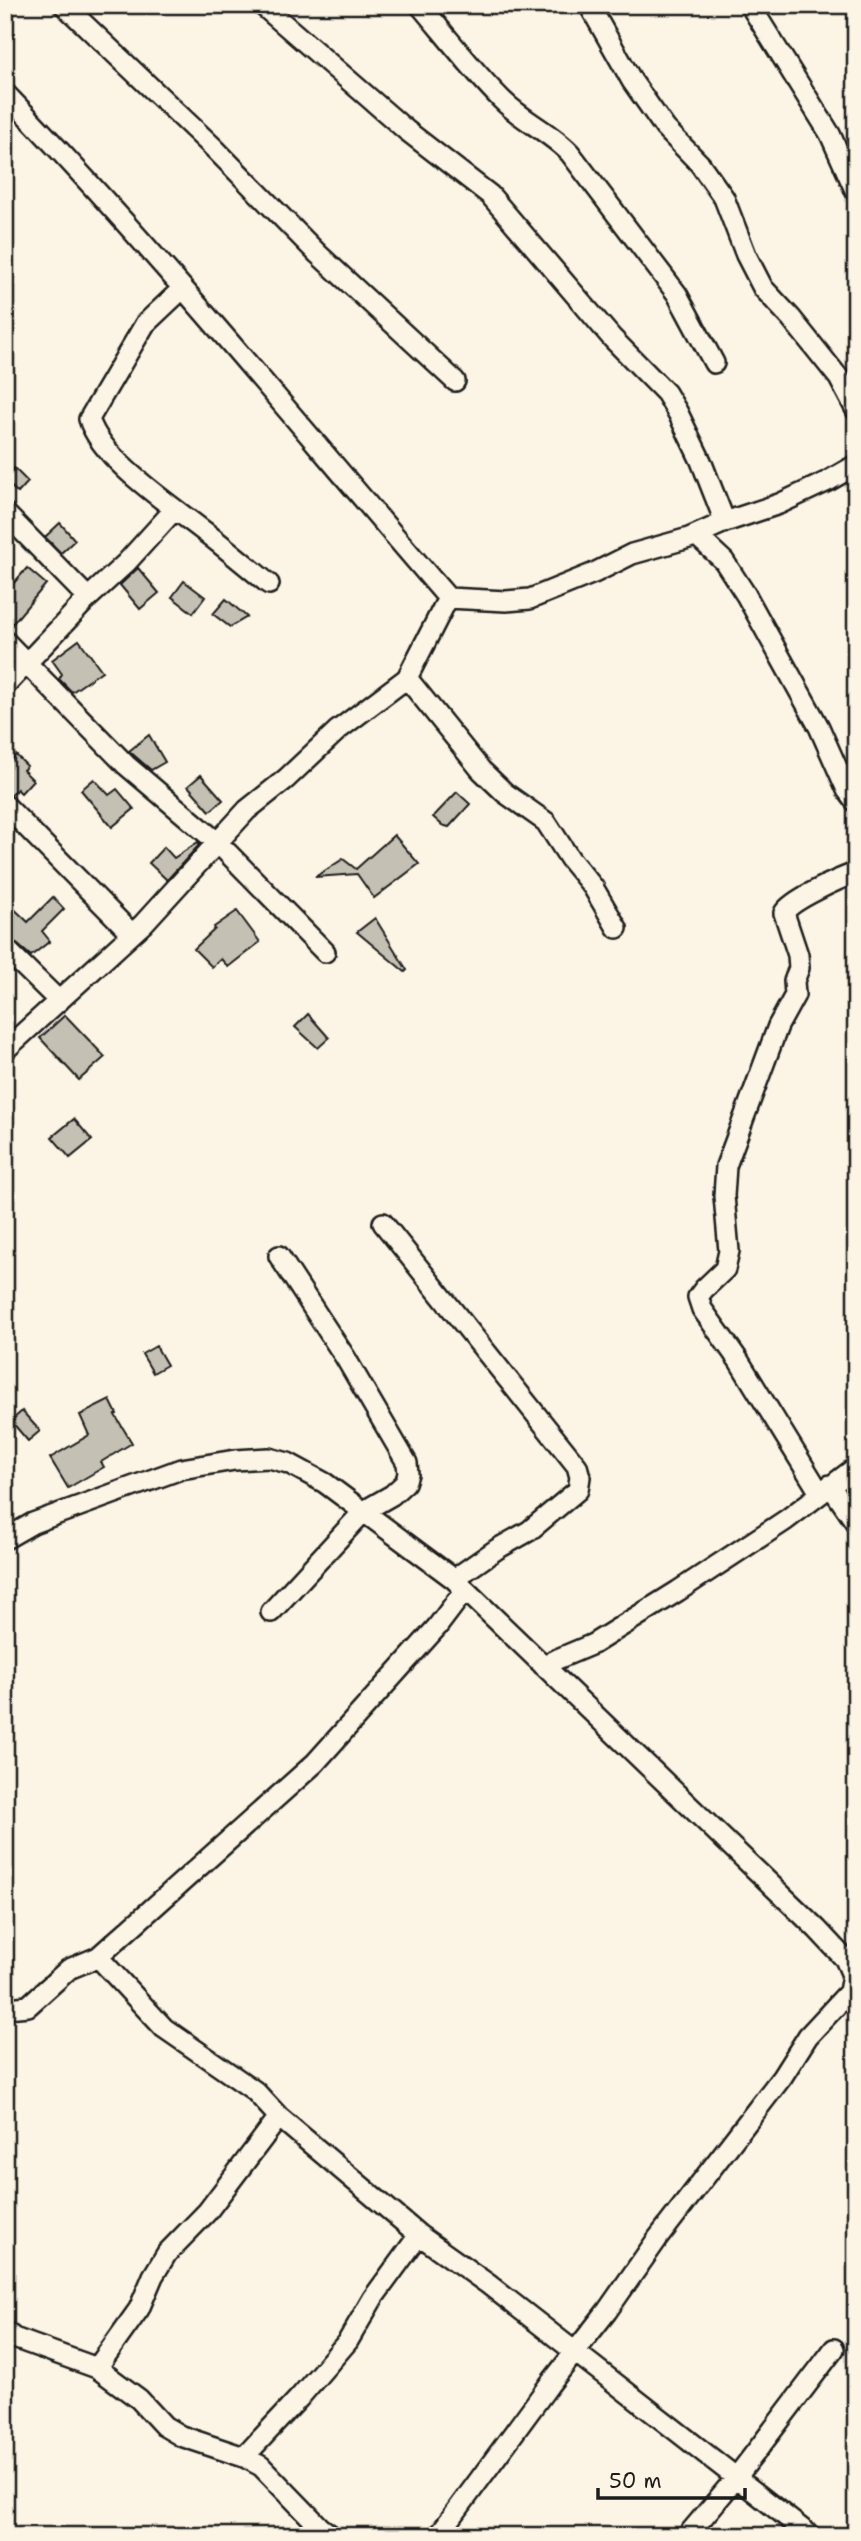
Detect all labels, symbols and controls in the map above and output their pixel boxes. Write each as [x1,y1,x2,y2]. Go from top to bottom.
scale bar [598,2457,746,2501]
text: 50 m [609,2467,662,2495]

